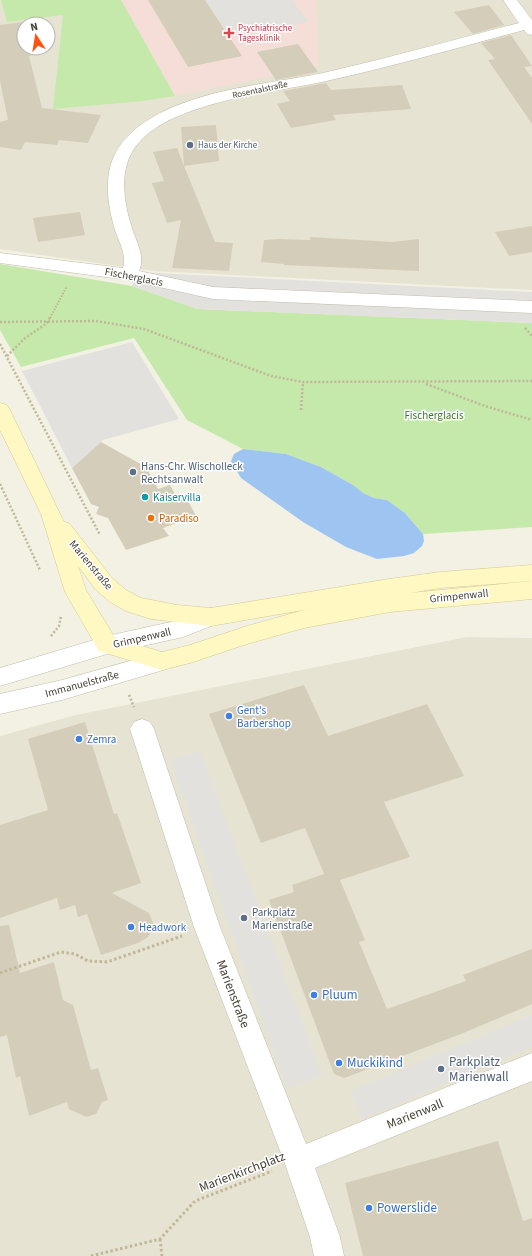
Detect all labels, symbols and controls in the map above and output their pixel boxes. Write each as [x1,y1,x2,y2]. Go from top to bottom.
north arrow [16,16,56,56]
text: N [29,19,39,35]
place label: Psychiatrische Tagesklinik [238,22,293,45]
marker: Psychiatrische Tagesklinik [223,27,235,39]
street label: Rosentalstraße [231,78,289,102]
place label: Haus der Kirche [198,139,258,152]
marker: Haus der Kirche [185,140,195,150]
street label: Fischerglacis [104,264,165,290]
park label: Fischerglacis [404,408,464,423]
place label: Hans-Chr. Wischolleck Rechtsanwalt [141,459,243,487]
marker: Hans-Chr. Wischolleck Rechtsanwalt [128,467,138,477]
place label: Kaiservilla [153,490,201,505]
marker: Kaiservilla [140,492,150,502]
place label: Paradiso [159,511,199,526]
marker: Paradiso [146,513,156,523]
street label: Marienstraße [66,537,117,593]
street label: Grimpenwall [429,585,489,607]
street label: Grimpenwall [112,624,173,652]
street label: Immanuelstraße [43,667,121,701]
place label: Gent's Barbershop [237,703,291,731]
marker: Gent's Barbershop [224,711,234,721]
place label: Zemra [87,732,116,747]
marker: Zemra [74,734,84,744]
place label: Parkplatz Marienstraße [252,905,313,933]
marker: Parkplatz Marienstraße [239,913,249,923]
place label: Headwork [139,920,187,935]
marker: Headwork [126,922,136,932]
street label: Marienstraße [212,957,254,1031]
place label: Pluum [322,986,358,1004]
marker: Pluum [309,990,319,1000]
place label: Parkplatz Marienwall [449,1053,509,1086]
place label: Muckikind [347,1054,403,1072]
marker: Muckikind [334,1058,344,1068]
marker: Parkplatz Marienwall [436,1064,446,1074]
street label: Marienwall [384,1094,446,1134]
street label: Marienkirchplatz [196,1147,288,1197]
place label: Powerslide [377,1199,437,1217]
marker: Powerslide [364,1203,374,1213]

